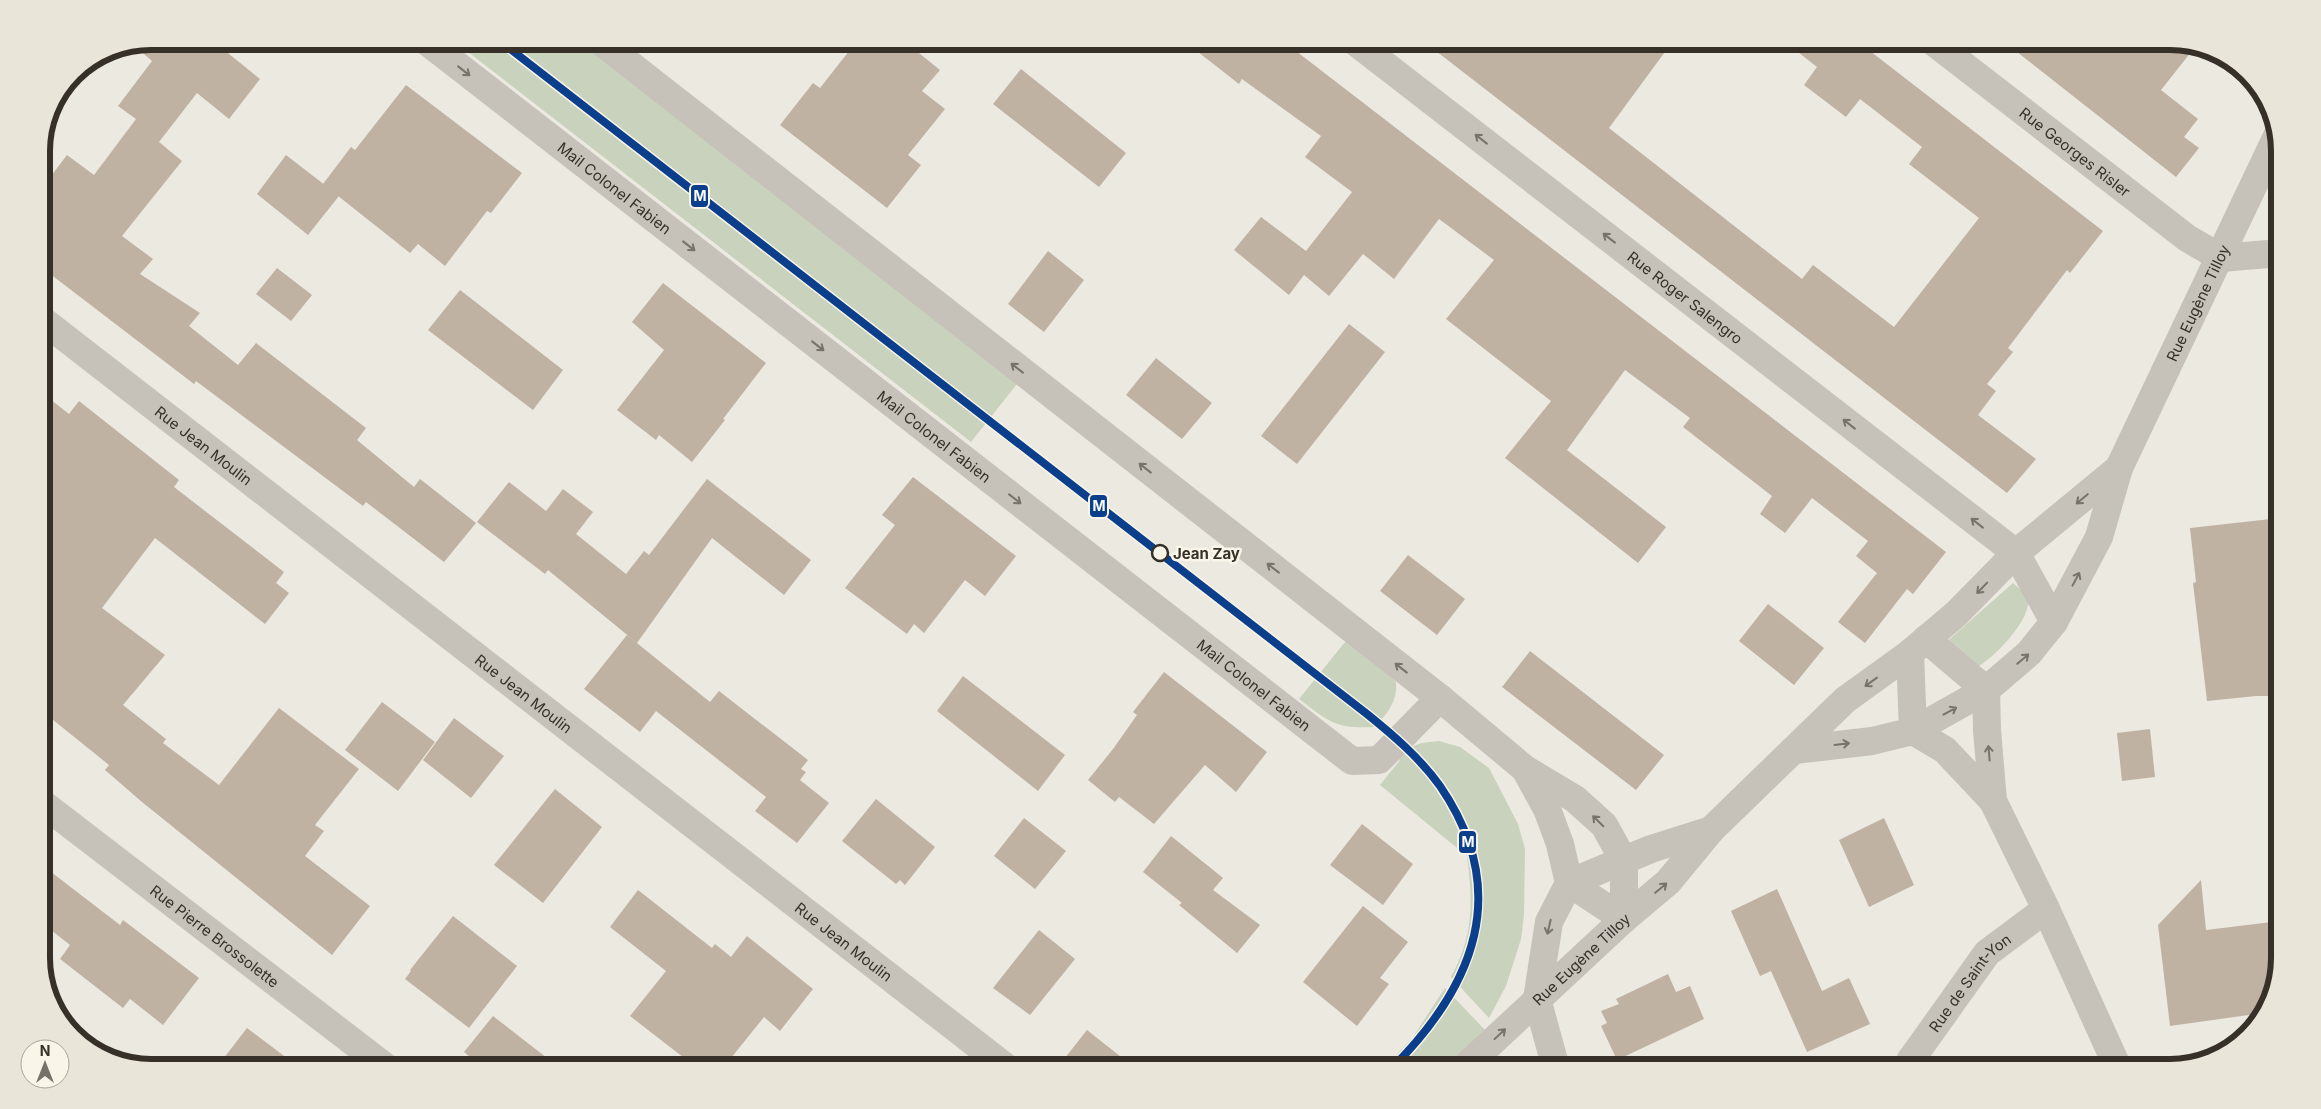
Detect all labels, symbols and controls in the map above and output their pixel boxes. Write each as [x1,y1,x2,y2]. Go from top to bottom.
one-way arrow [457,66,470,77]
street label: Rue Georges Risler [2016,103,2135,201]
one-way arrow [1474,134,1488,144]
street label: Mail Colonel Fabien [554,138,675,238]
line badge: M [690,184,709,208]
text: M [693,187,707,204]
one-way arrow [1603,233,1616,244]
one-way arrow [682,241,696,251]
street label: Rue Eugène Tilloy [2162,241,2234,364]
street label: Rue Roger Salengro [1624,247,1747,348]
one-way arrow [811,340,824,351]
one-way arrow [1011,362,1024,373]
street label: Mail Colonel Fabien [874,386,995,486]
street label: Rue Jean Moulin [151,402,256,489]
one-way arrow [1843,418,1856,429]
one-way arrow [1139,462,1152,473]
one-way arrow [2075,493,2088,504]
one-way arrow [1008,494,1021,505]
line badge: M [1089,494,1108,518]
text: M [1092,497,1106,514]
one-way arrow [1970,518,1984,528]
marker: Jean Zay [1151,544,1169,562]
place label: Jean Zay [1173,544,1240,563]
one-way arrow [1266,563,1280,573]
one-way arrow [2071,571,2081,586]
one-way arrow [1976,581,1988,593]
street label: Mail Colonel Fabien [1193,635,1315,735]
street label: Rue Jean Moulin [471,650,576,737]
one-way arrow [2016,653,2029,664]
one-way arrow [1394,663,1408,673]
one-way arrow [1864,676,1878,687]
one-way arrow [1943,706,1957,716]
one-way arrow [1834,739,1850,749]
one-way arrow [1984,745,1994,761]
one-way arrow [1593,815,1605,827]
line badge: M [1458,830,1477,854]
text: M [1461,833,1475,850]
street label: Rue Pierre Brossolette [147,880,283,991]
one-way arrow [1655,882,1668,893]
street label: Rue Jean Moulin [791,898,896,985]
street label: Rue Eugène Tilloy [1528,908,1634,1009]
one-way arrow [1544,919,1553,935]
street label: Rue de Saint-Yon [1924,929,2014,1035]
one-way arrow [1493,1029,1506,1040]
north arrow [20,1039,70,1089]
text: N [40,1042,50,1059]

